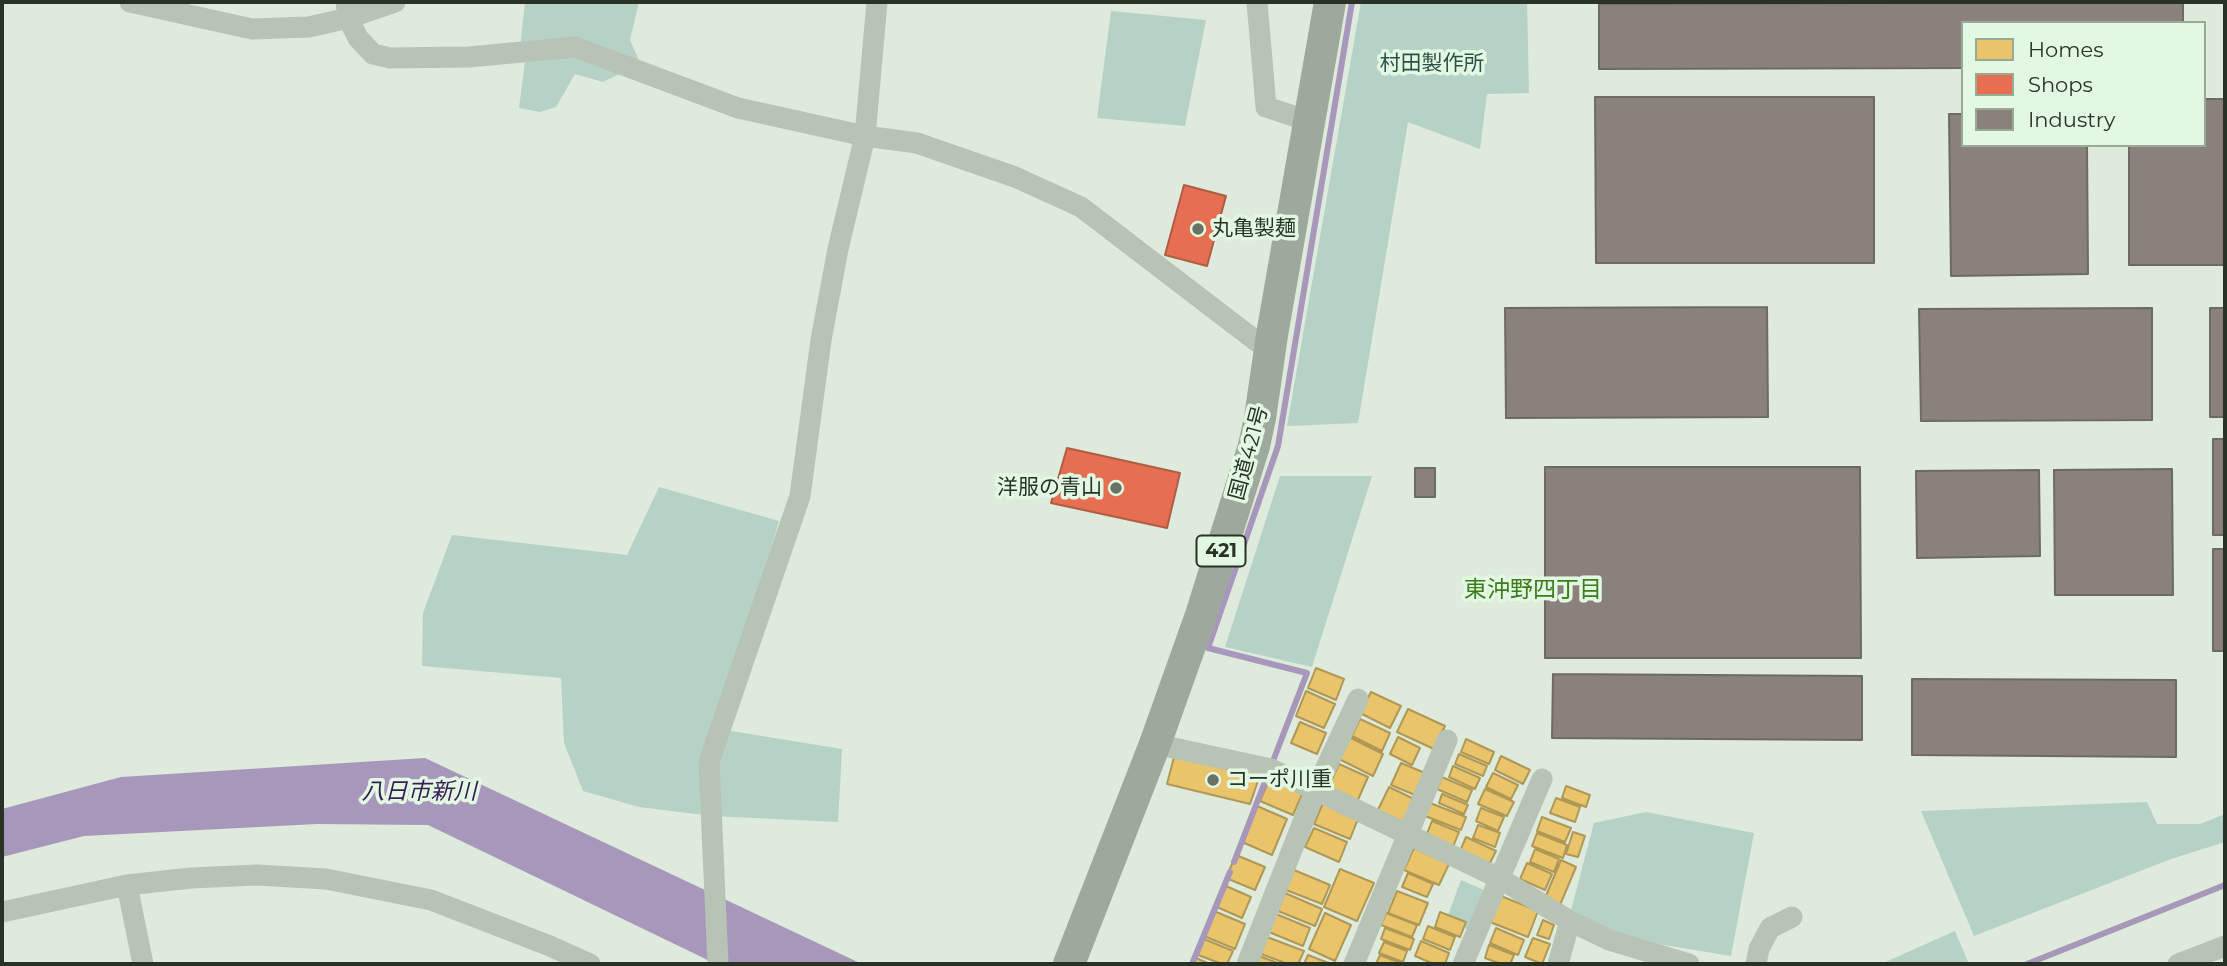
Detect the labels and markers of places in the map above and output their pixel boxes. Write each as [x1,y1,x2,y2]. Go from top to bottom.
place label: 丸亀製麺 [1212,216,1296,242]
marker: 丸亀製麺 [1190,221,1206,237]
place label: 洋服の青山 [997,475,1102,501]
marker: 洋服の青山 [1108,480,1124,496]
place label: コーポ川重 [1227,767,1332,793]
marker: コーポ川重 [1205,772,1221,788]

